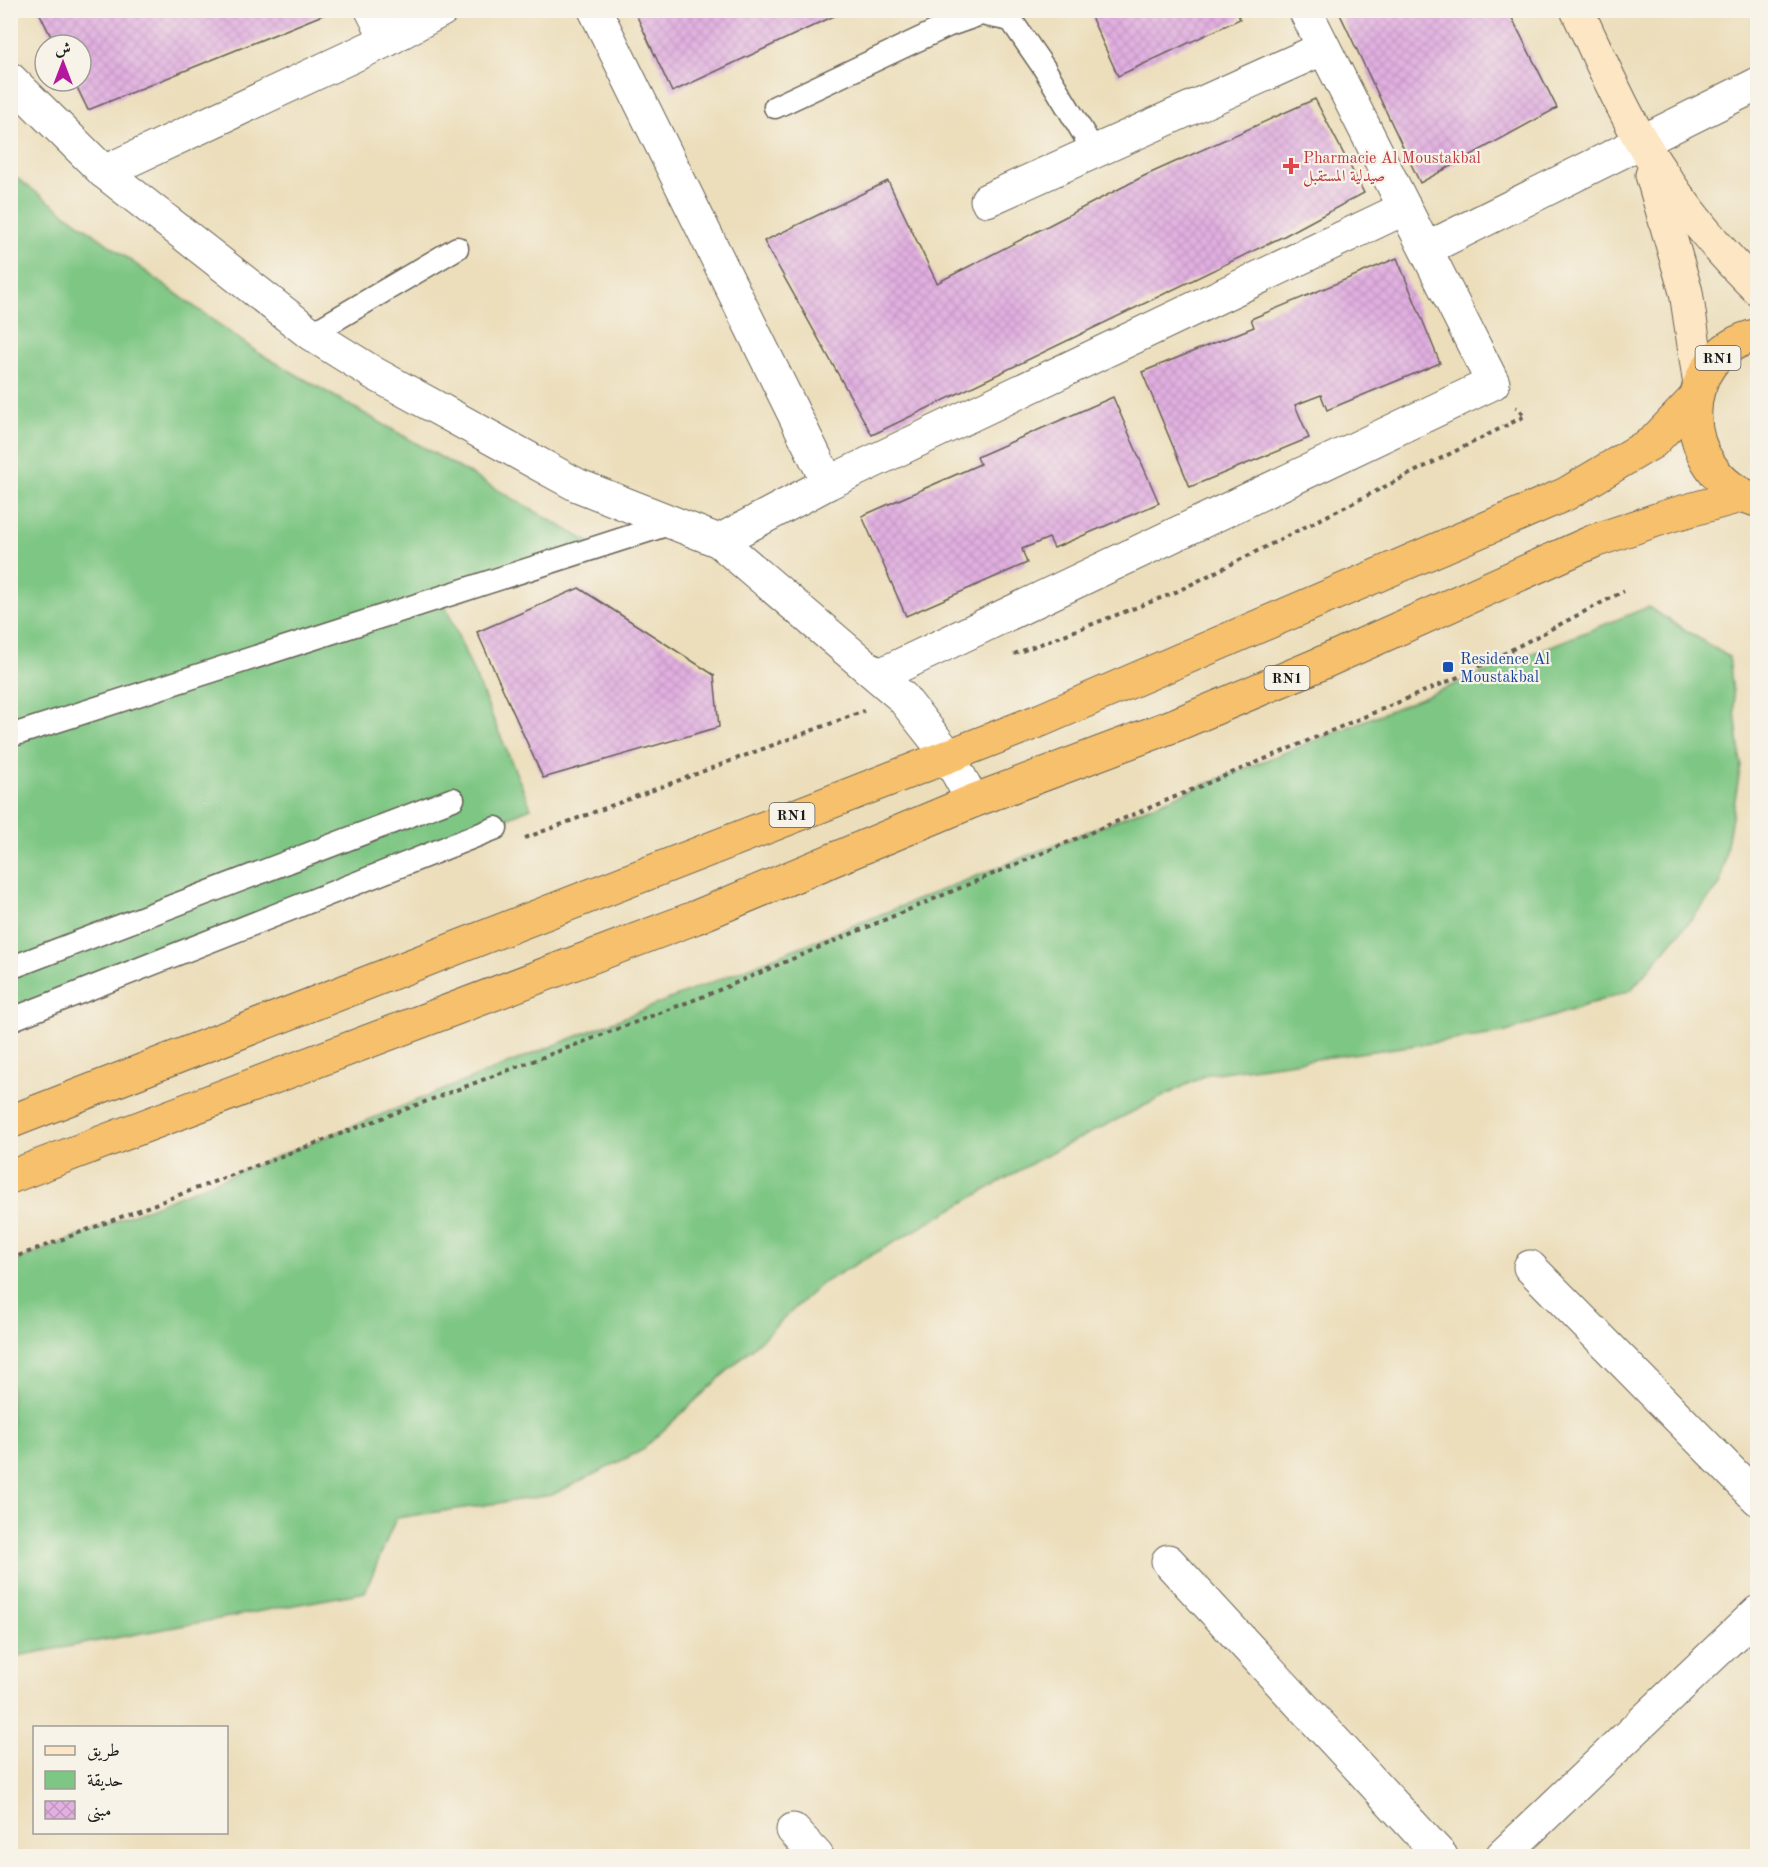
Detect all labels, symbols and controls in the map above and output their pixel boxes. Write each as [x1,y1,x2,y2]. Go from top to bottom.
north arrow [33,33,93,93]
text: ش [55,42,71,58]
place label: Pharmacie Al Moustakbal صيدلية المستقبل [1303,151,1481,187]
marker: Pharmacie Al Moustakbal صيدلية المستقبل [1284,159,1298,173]
road number: RN1 [1696,346,1740,370]
place label: Residence Al Moustakbal [1460,652,1550,686]
marker: Residence Al Moustakbal [1441,660,1455,674]
road number: RN1 [1264,666,1310,690]
road number: RN1 [770,803,814,827]
legend [33,1726,228,1834]
text: طريق [87,1742,120,1762]
text: حديقة [87,1772,123,1791]
text: مبنى [87,1802,112,1823]

